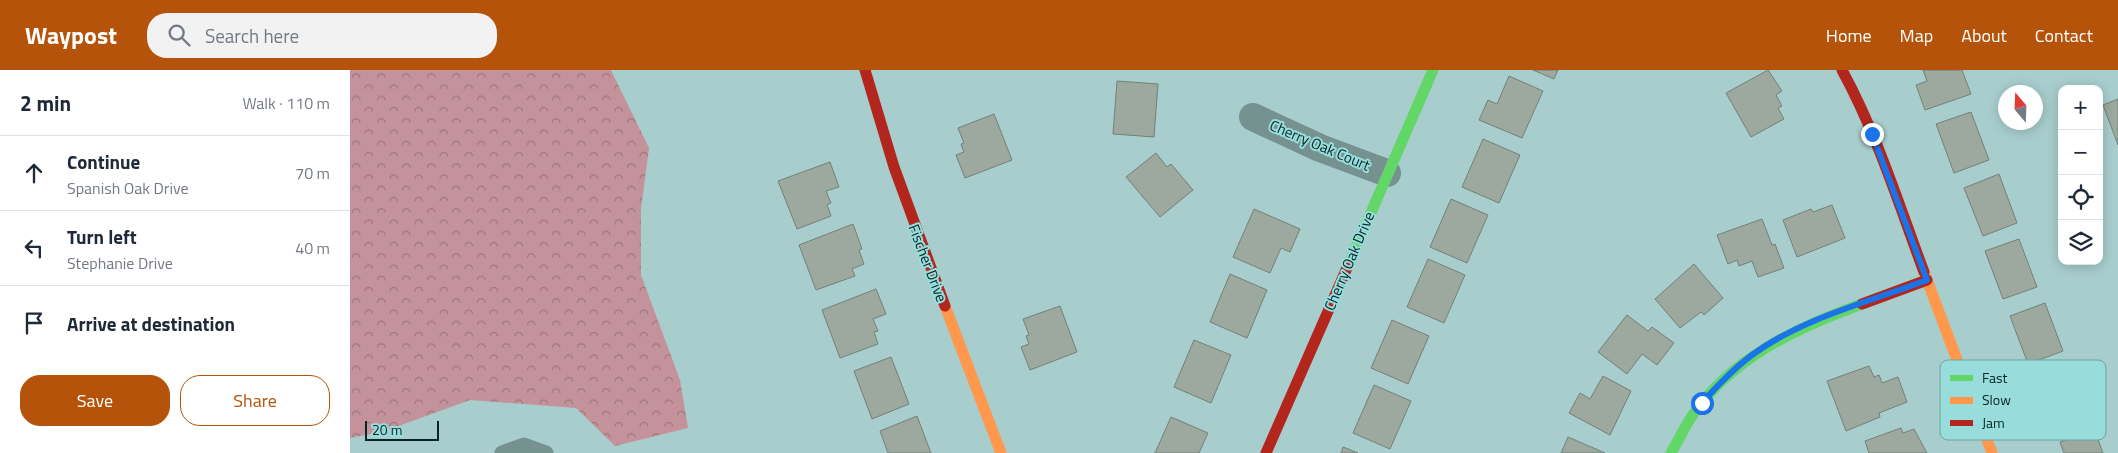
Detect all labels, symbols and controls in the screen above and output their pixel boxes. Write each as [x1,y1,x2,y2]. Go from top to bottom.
search box [147,13,497,58]
text: Waypost [25,17,117,53]
icon: search [165,21,193,49]
text: Search here [205,21,299,50]
text: Home [1826,22,1872,49]
text: Map [1900,22,1933,49]
text: About [1961,22,2007,49]
text: Contact [2035,22,2093,49]
north arrow [1998,85,2043,130]
map controls [2058,85,2103,265]
button: + [2058,85,2103,130]
text: 2 min [20,87,71,119]
text: Walk · 110 m [242,91,330,115]
street label: Cherry Oak Court [1266,114,1374,177]
route end [1861,123,1884,146]
button: − [2058,130,2103,175]
text: Continue [67,147,140,176]
icon: ahead [20,159,48,187]
text: 70 m [295,161,330,185]
button: locate [2058,175,2103,220]
text: Spanish Oak Drive [67,176,189,200]
street label: Cherry Oak Drive [1318,208,1380,314]
button: layers [2058,220,2103,265]
street label: Fischer Drive [903,221,953,305]
text: Turn left [67,222,137,251]
icon: left [20,234,48,262]
text: 40 m [295,236,330,260]
text: Stephanie Drive [67,251,173,275]
icon: arrive [20,309,48,337]
text: Arrive at destination [67,309,235,338]
legend [1940,360,2106,440]
text: Fast [1982,367,2007,388]
button: Save [20,375,170,426]
button: Share [180,375,330,426]
text: Slow [1982,389,2011,410]
route start [1691,392,1714,415]
text: Jam [1982,412,2005,433]
scale bar [365,418,439,441]
text: 20 m [372,419,402,440]

